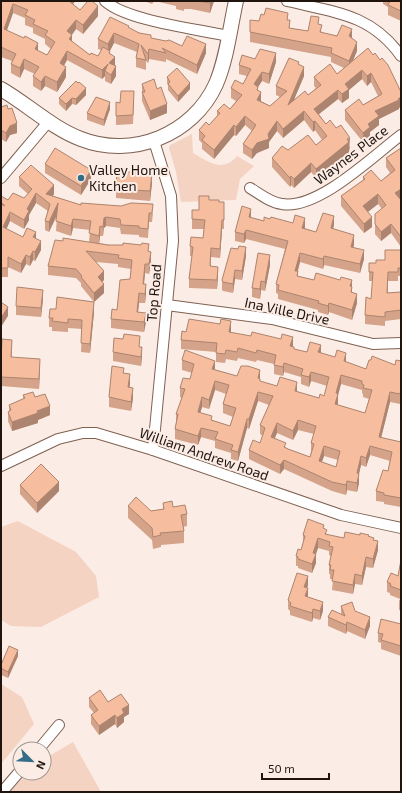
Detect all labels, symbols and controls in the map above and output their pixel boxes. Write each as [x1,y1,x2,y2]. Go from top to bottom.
street label: Waynes Place [310,121,391,188]
place label: Valley Home Kitchen [89,161,168,194]
marker: Valley Home Kitchen [76,173,86,183]
street label: Top Road [143,263,164,323]
street label: Ina Ville Drive [243,293,331,328]
street label: William Andrew Road [137,423,271,484]
north arrow [12,741,52,781]
scale bar [262,755,329,781]
text: N [34,759,49,772]
text: 50 m [268,761,295,775]

